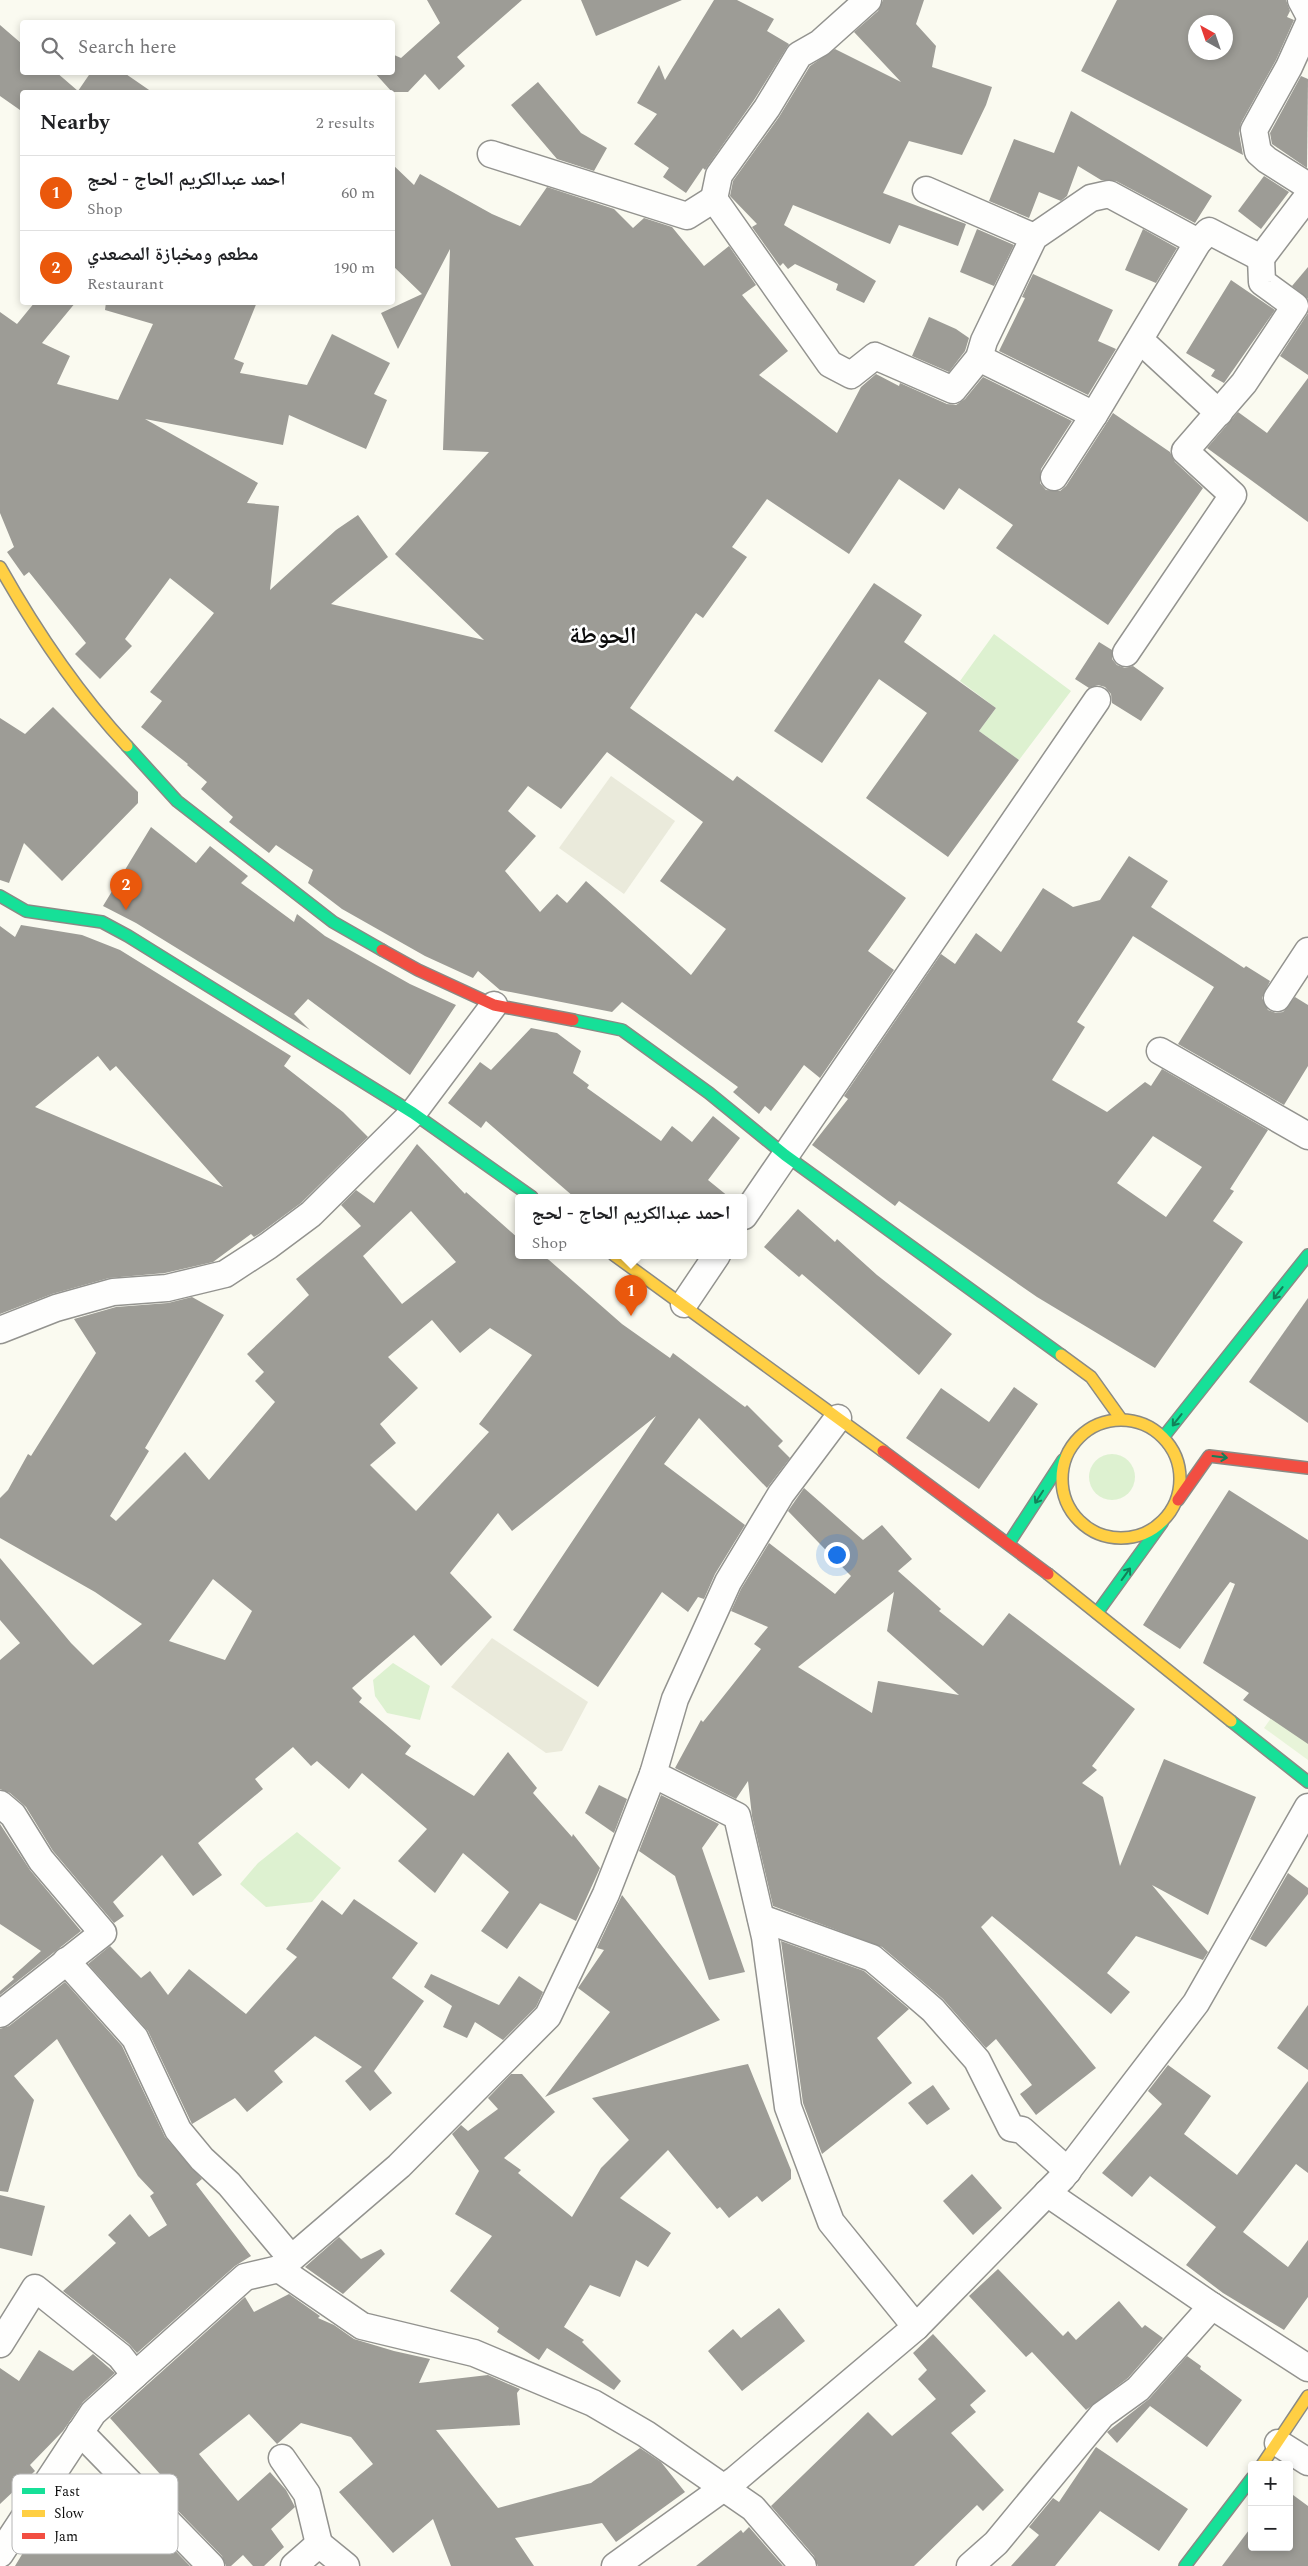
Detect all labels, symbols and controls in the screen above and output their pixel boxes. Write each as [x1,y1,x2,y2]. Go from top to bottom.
north arrow [1188,15,1233,60]
search box [20,20,395,75]
text: Search here [78,33,177,62]
icon: search [38,34,66,62]
text: Nearby [40,107,110,139]
text: 2 results [316,111,375,135]
text: احمد عبدالكريم الحاج - لحج [87,165,286,194]
text: 1 [52,181,60,205]
text: 60 m [341,181,375,205]
text: Shop [87,197,123,221]
text: مطعم ومخبازة المصعدي [87,240,258,269]
text: 2 [52,256,60,280]
text: 190 m [333,256,375,280]
text: Restaurant [87,272,164,296]
district label: الحوطة [569,618,637,654]
pin: 2 [110,869,142,910]
popup [515,1194,747,1259]
text: احمد عبدالكريم الحاج - لحج [532,1199,730,1228]
text: Shop [532,1231,567,1255]
pin: 1 [615,1275,647,1316]
one-way arrow [1272,1286,1283,1299]
one-way arrow [1171,1414,1182,1427]
one-way arrow [1211,1452,1227,1462]
one-way arrow [1034,1490,1044,1504]
your location [824,1542,850,1568]
one-way arrow [1121,1567,1131,1581]
map controls [1248,2461,1293,2551]
button: + [1248,2461,1293,2506]
legend [12,2474,178,2554]
text: Fast [54,2481,80,2502]
text: Slow [54,2503,84,2524]
button: − [1248,2506,1293,2551]
text: Jam [54,2526,78,2547]

